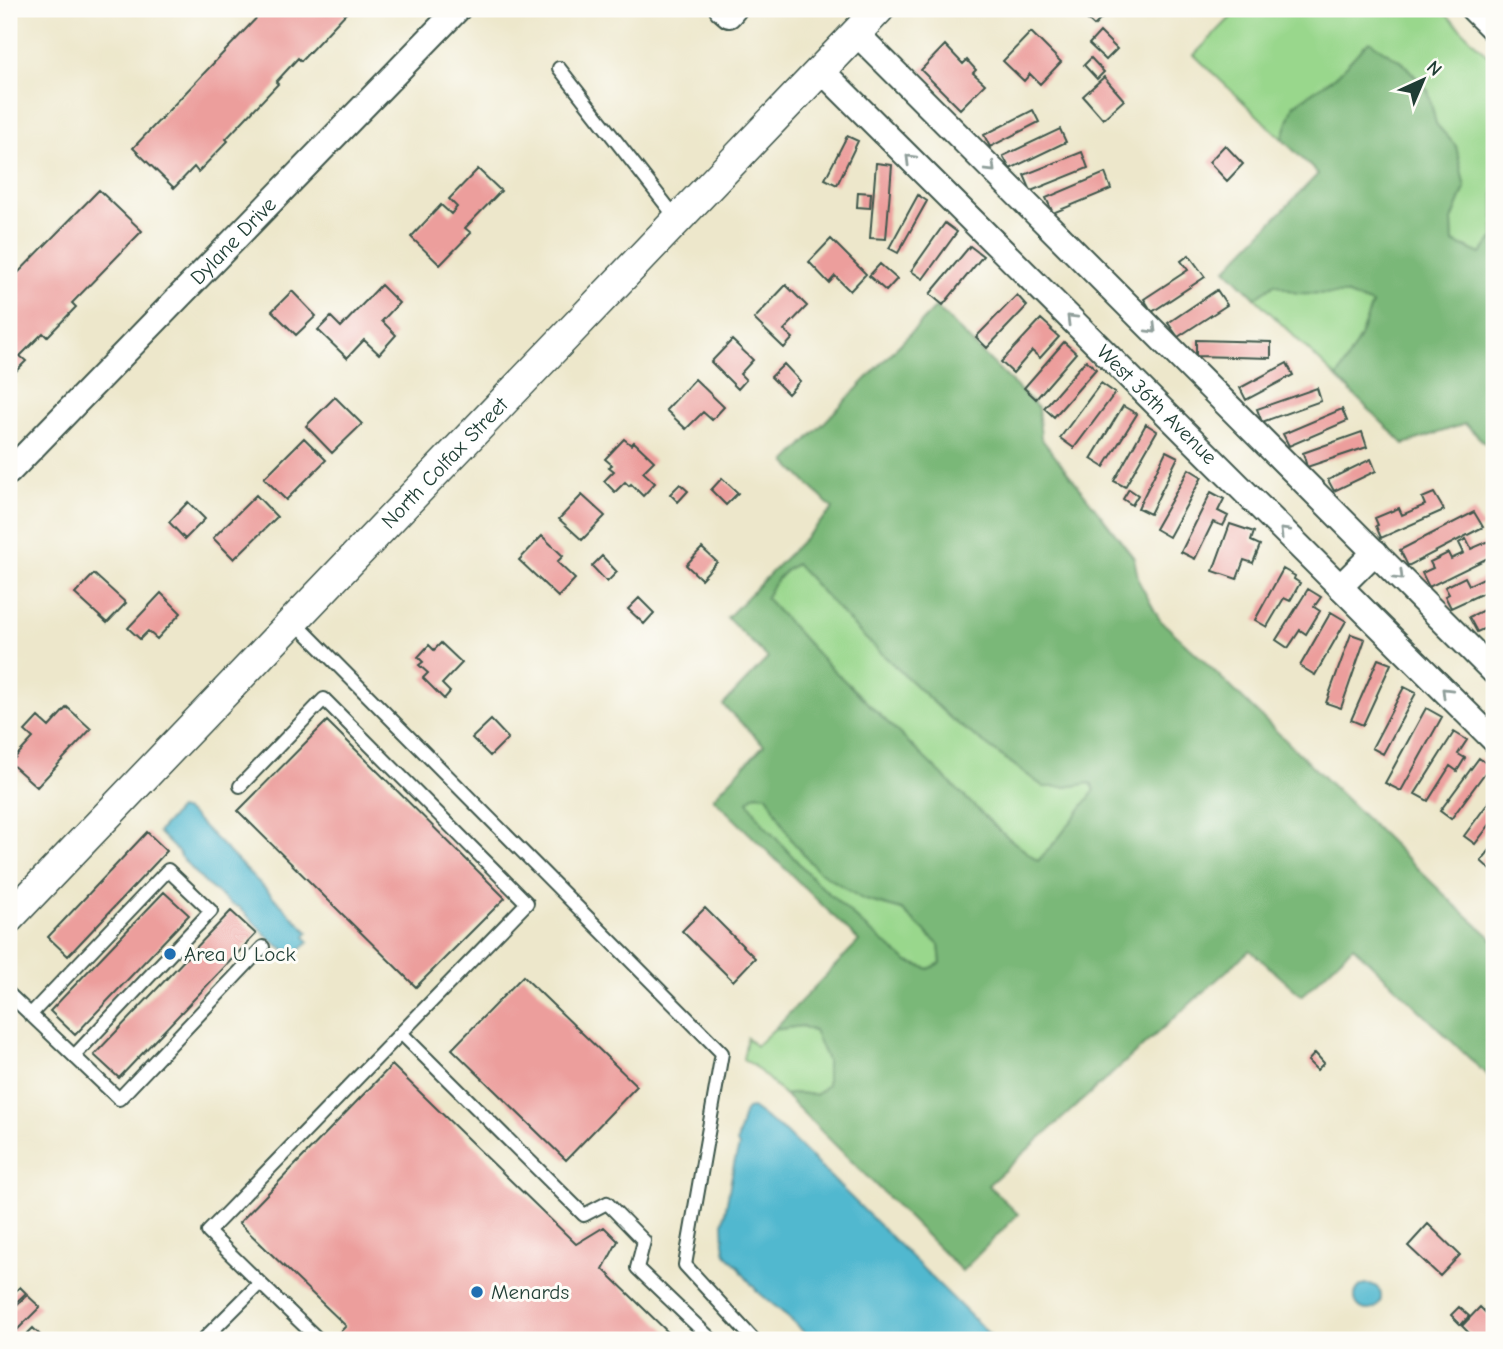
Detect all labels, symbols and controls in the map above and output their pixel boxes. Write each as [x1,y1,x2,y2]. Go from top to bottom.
north arrow [1388,46,1458,116]
text: N [1422,56,1446,81]
one-way arrow [905,154,918,167]
one-way arrow [982,159,995,172]
street label: Dylane Drive [185,192,281,290]
one-way arrow [1066,315,1079,328]
one-way arrow [1143,320,1156,333]
street label: West 36th Avenue [1092,340,1222,469]
street label: North Colfax Street [376,392,513,533]
one-way arrow [1280,527,1293,540]
one-way arrow [1391,568,1404,581]
one-way arrow [1442,688,1454,700]
place label: Area U Lock [184,942,296,966]
marker: Area U Lock [162,946,178,962]
place label: Menards [491,1280,569,1304]
marker: Menards [469,1284,485,1300]

